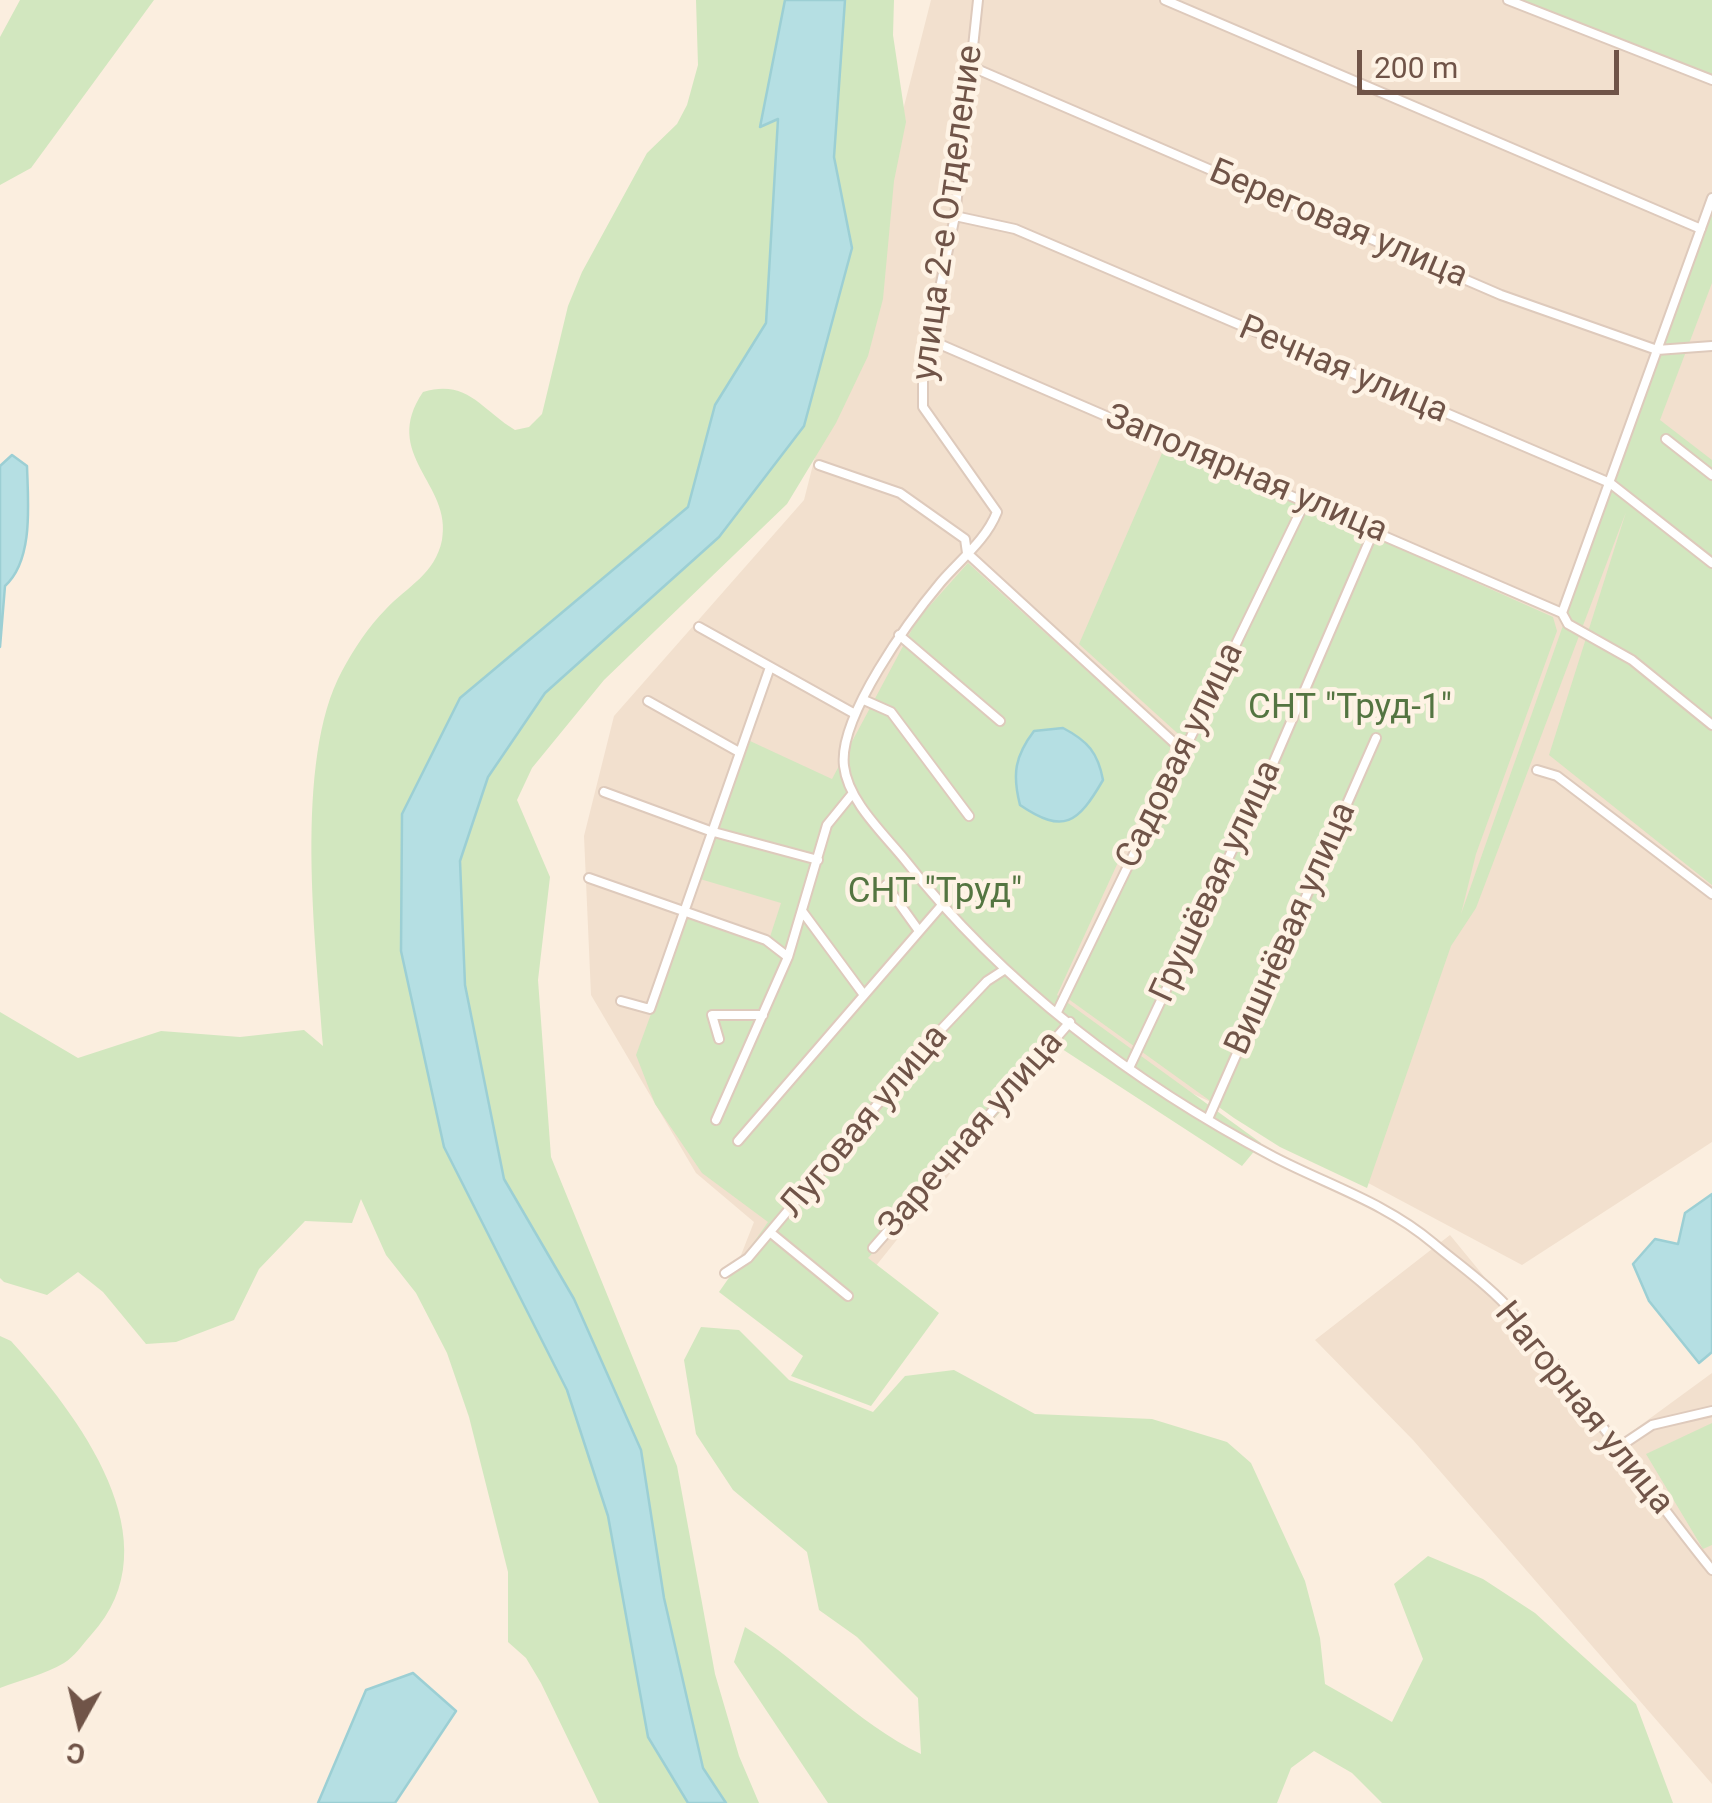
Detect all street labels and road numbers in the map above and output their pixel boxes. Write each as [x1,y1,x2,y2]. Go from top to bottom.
street label: улица 2-е Отделение [905,43,993,383]
street label: Береговая улица [1203,152,1473,298]
street label: Речная улица [1232,308,1454,434]
street label: Заполярная улица [1099,397,1393,553]
street label: Садовая улица [1108,636,1254,876]
street label: Грушёвая улица [1143,754,1291,1010]
street label: Вишнёвая улица [1217,796,1367,1062]
street label: Луговая улица [772,1017,958,1227]
street label: Заречная улица [871,1023,1073,1247]
street label: Нагорная улица [1485,1294,1681,1524]

